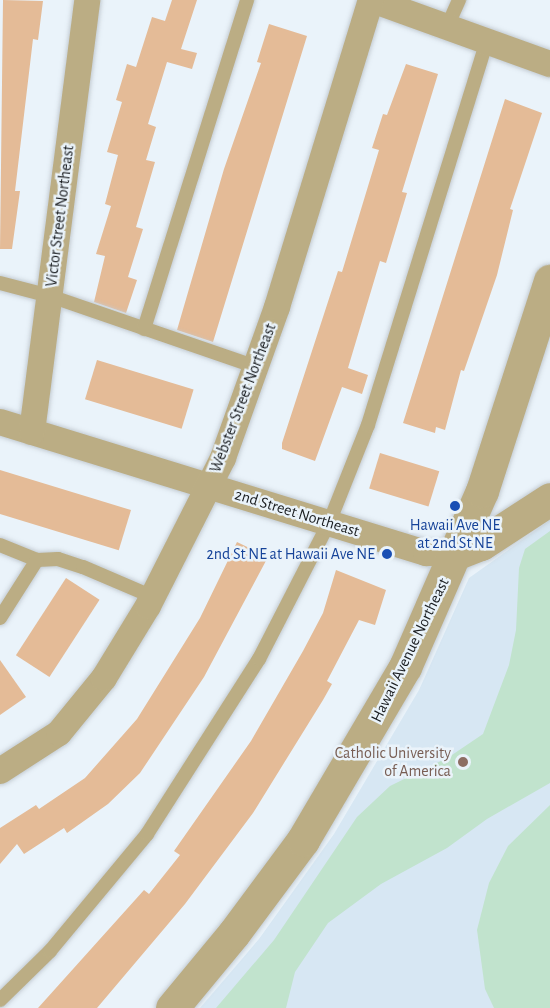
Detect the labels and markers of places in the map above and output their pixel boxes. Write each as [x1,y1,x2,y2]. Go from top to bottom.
marker: Hawaii Ave NE at 2nd St NE [448,499,462,513]
place label: Hawaii Ave NE at 2nd St NE [410,515,500,553]
place label: 2nd St NE at Hawaii Ave NE [207,544,375,564]
marker: 2nd St NE at Hawaii Ave NE [380,547,394,561]
place label: Catholic University of America [335,743,451,781]
marker: Catholic University of America [456,755,470,769]

